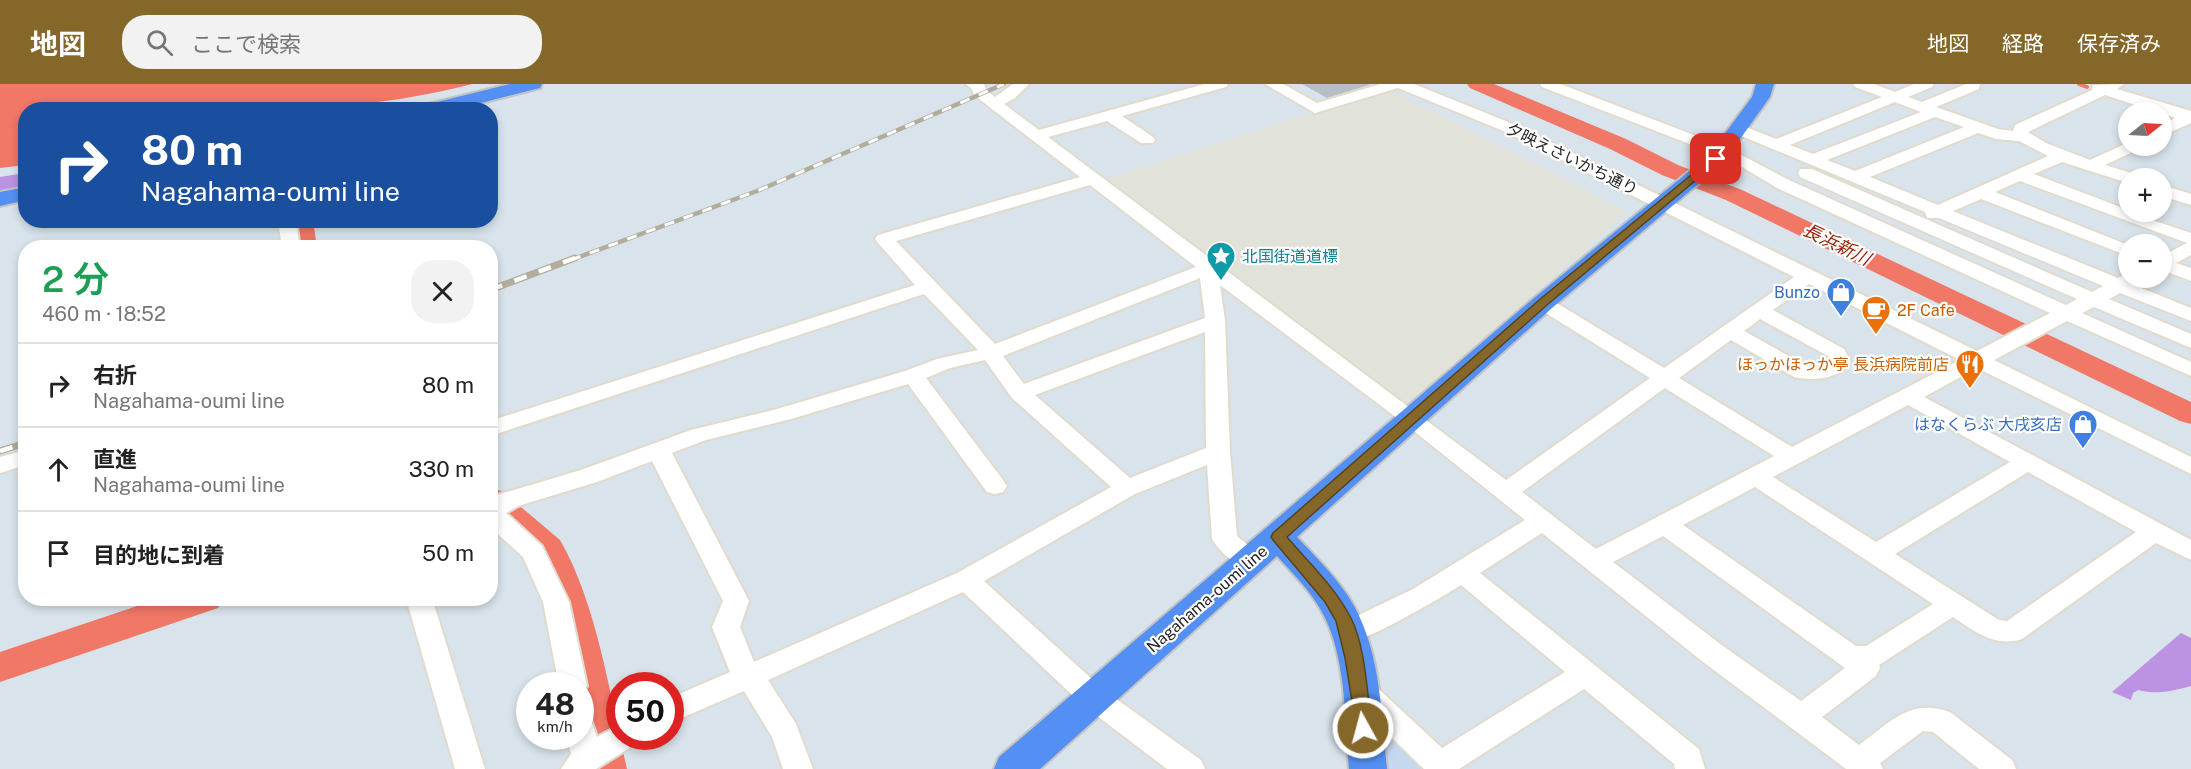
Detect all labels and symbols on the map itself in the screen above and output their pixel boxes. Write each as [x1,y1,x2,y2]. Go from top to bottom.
north arrow [2118,102,2172,156]
street label: 夕映えさいかち通り [1503,119,1641,199]
pin [1690,133,1741,184]
water label: 長浜新川 [1800,219,1876,270]
place icon: 北国街道道標 [1205,240,1237,282]
place label: 北国街道道標 [1242,247,1338,266]
shop icon: Bunzo [1825,276,1857,318]
place label: Bunzo [1774,283,1820,302]
cafe icon: 2F Cafe [1860,294,1892,336]
place label: 2F Cafe [1897,301,1955,320]
restaurant icon: ほっかほっか亭 長浜病院前店 [1954,348,1986,390]
place label: ほっかほっか亭 長浜病院前店 [1737,355,1949,374]
shop icon: はなくらぶ 大戌亥店 [2067,408,2099,450]
place label: はなくらぶ 大戌亥店 [1914,415,2062,434]
street label: Nagahama-oumi line [1143,541,1271,657]
speed limit sign: 50 [606,672,684,750]
position arrow [1331,696,1395,760]

